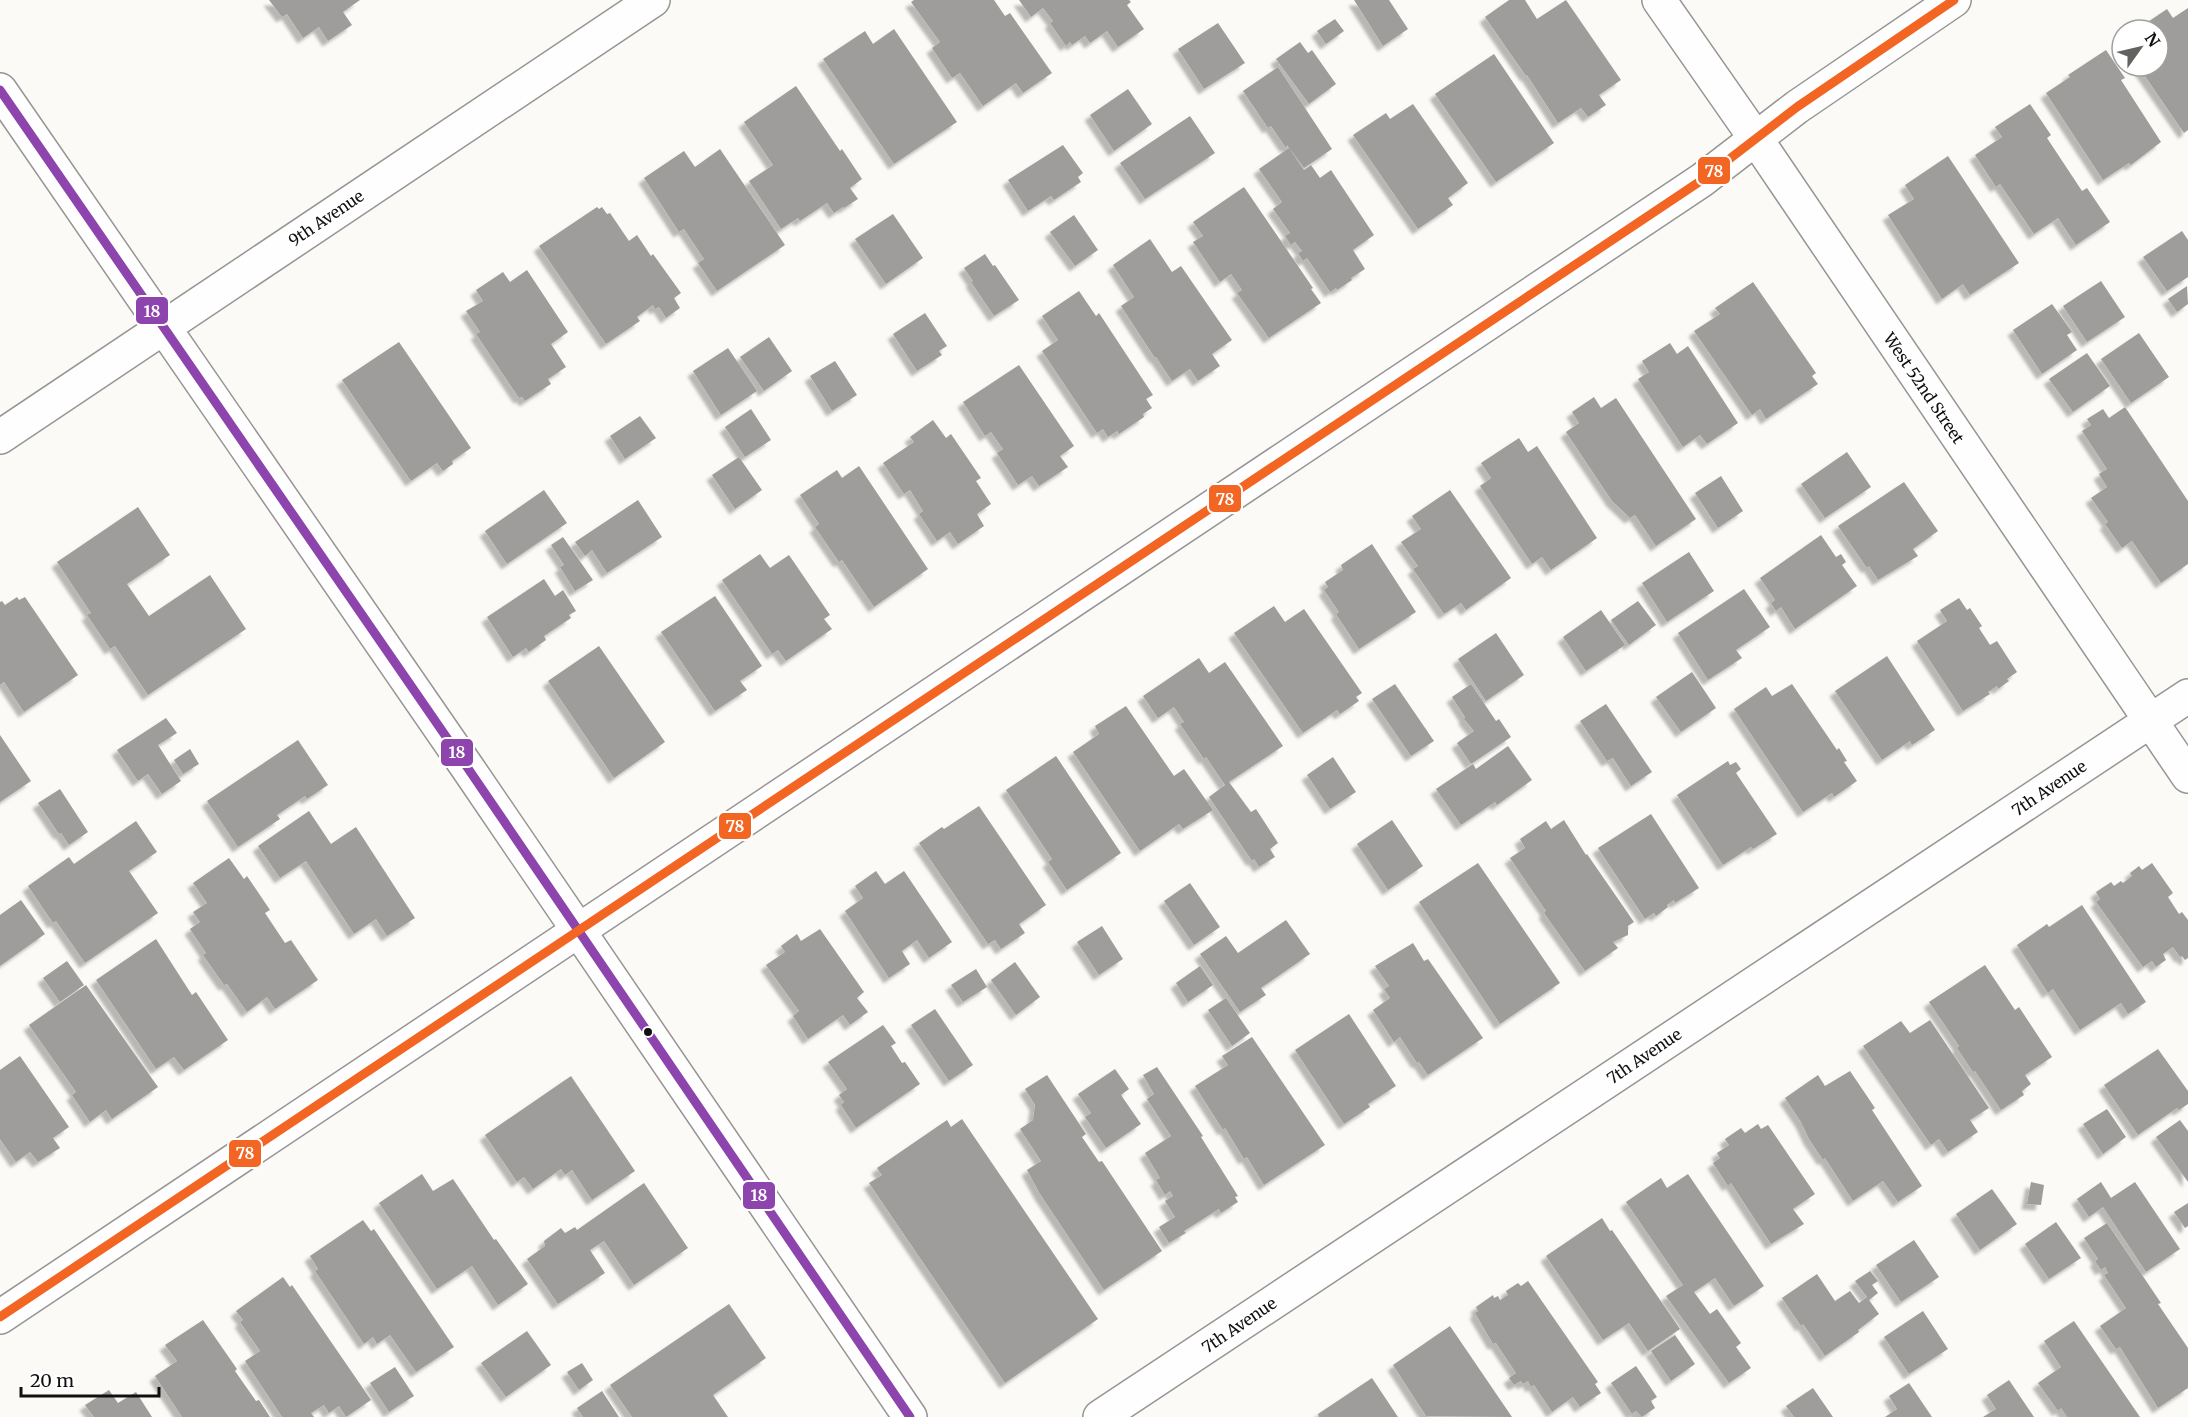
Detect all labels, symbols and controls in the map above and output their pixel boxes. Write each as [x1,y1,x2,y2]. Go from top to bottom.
north arrow [2110,18,2170,78]
text: N [2141,29,2164,51]
line badge: 78 [1697,156,1731,185]
text: 78 [1705,161,1724,181]
street label: 9th Avenue [285,186,367,250]
line badge: 18 [135,296,169,325]
text: 18 [144,301,160,321]
street label: West 52nd Street [1879,328,1969,448]
line badge: 78 [1208,484,1242,513]
text: 78 [1216,489,1235,509]
line badge: 18 [440,738,474,767]
text: 18 [449,742,465,762]
street label: 7th Avenue [2008,756,2090,820]
line badge: 78 [718,812,752,840]
text: 78 [726,816,745,836]
street label: 7th Avenue [1603,1024,1685,1088]
unlabelled marker [642,1026,654,1038]
line badge: 78 [228,1139,262,1168]
text: 78 [236,1143,255,1163]
line badge: 18 [742,1181,776,1210]
text: 18 [751,1185,767,1205]
street label: 7th Avenue [1198,1293,1280,1357]
scale bar [21,1360,159,1398]
text: 20 m [30,1369,74,1392]

